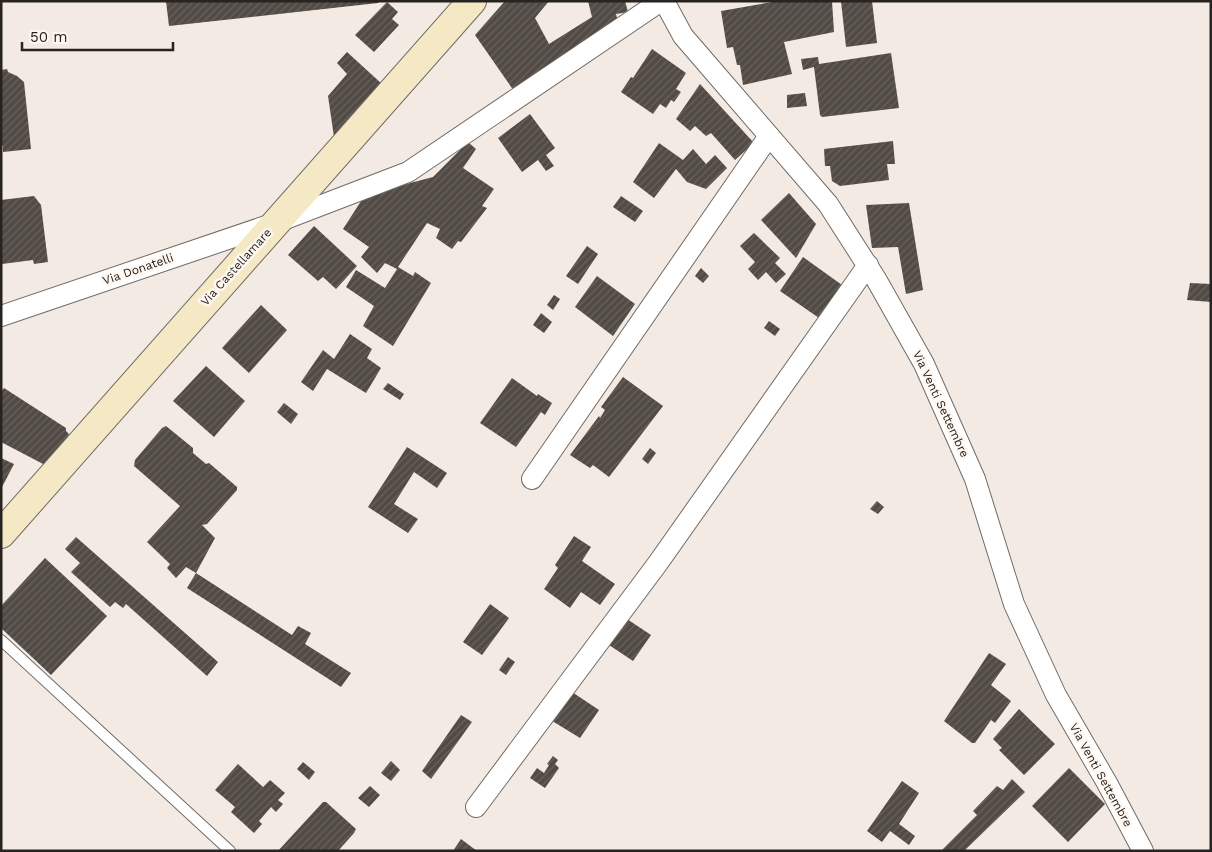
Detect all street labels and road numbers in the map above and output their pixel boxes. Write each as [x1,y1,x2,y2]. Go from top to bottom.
street label: Via Castellamare [198,226,274,308]
street label: Via Donatelli [101,250,175,288]
street label: Via Venti Settembre [910,348,972,460]
street label: Via Venti Settembre [1067,721,1135,829]

